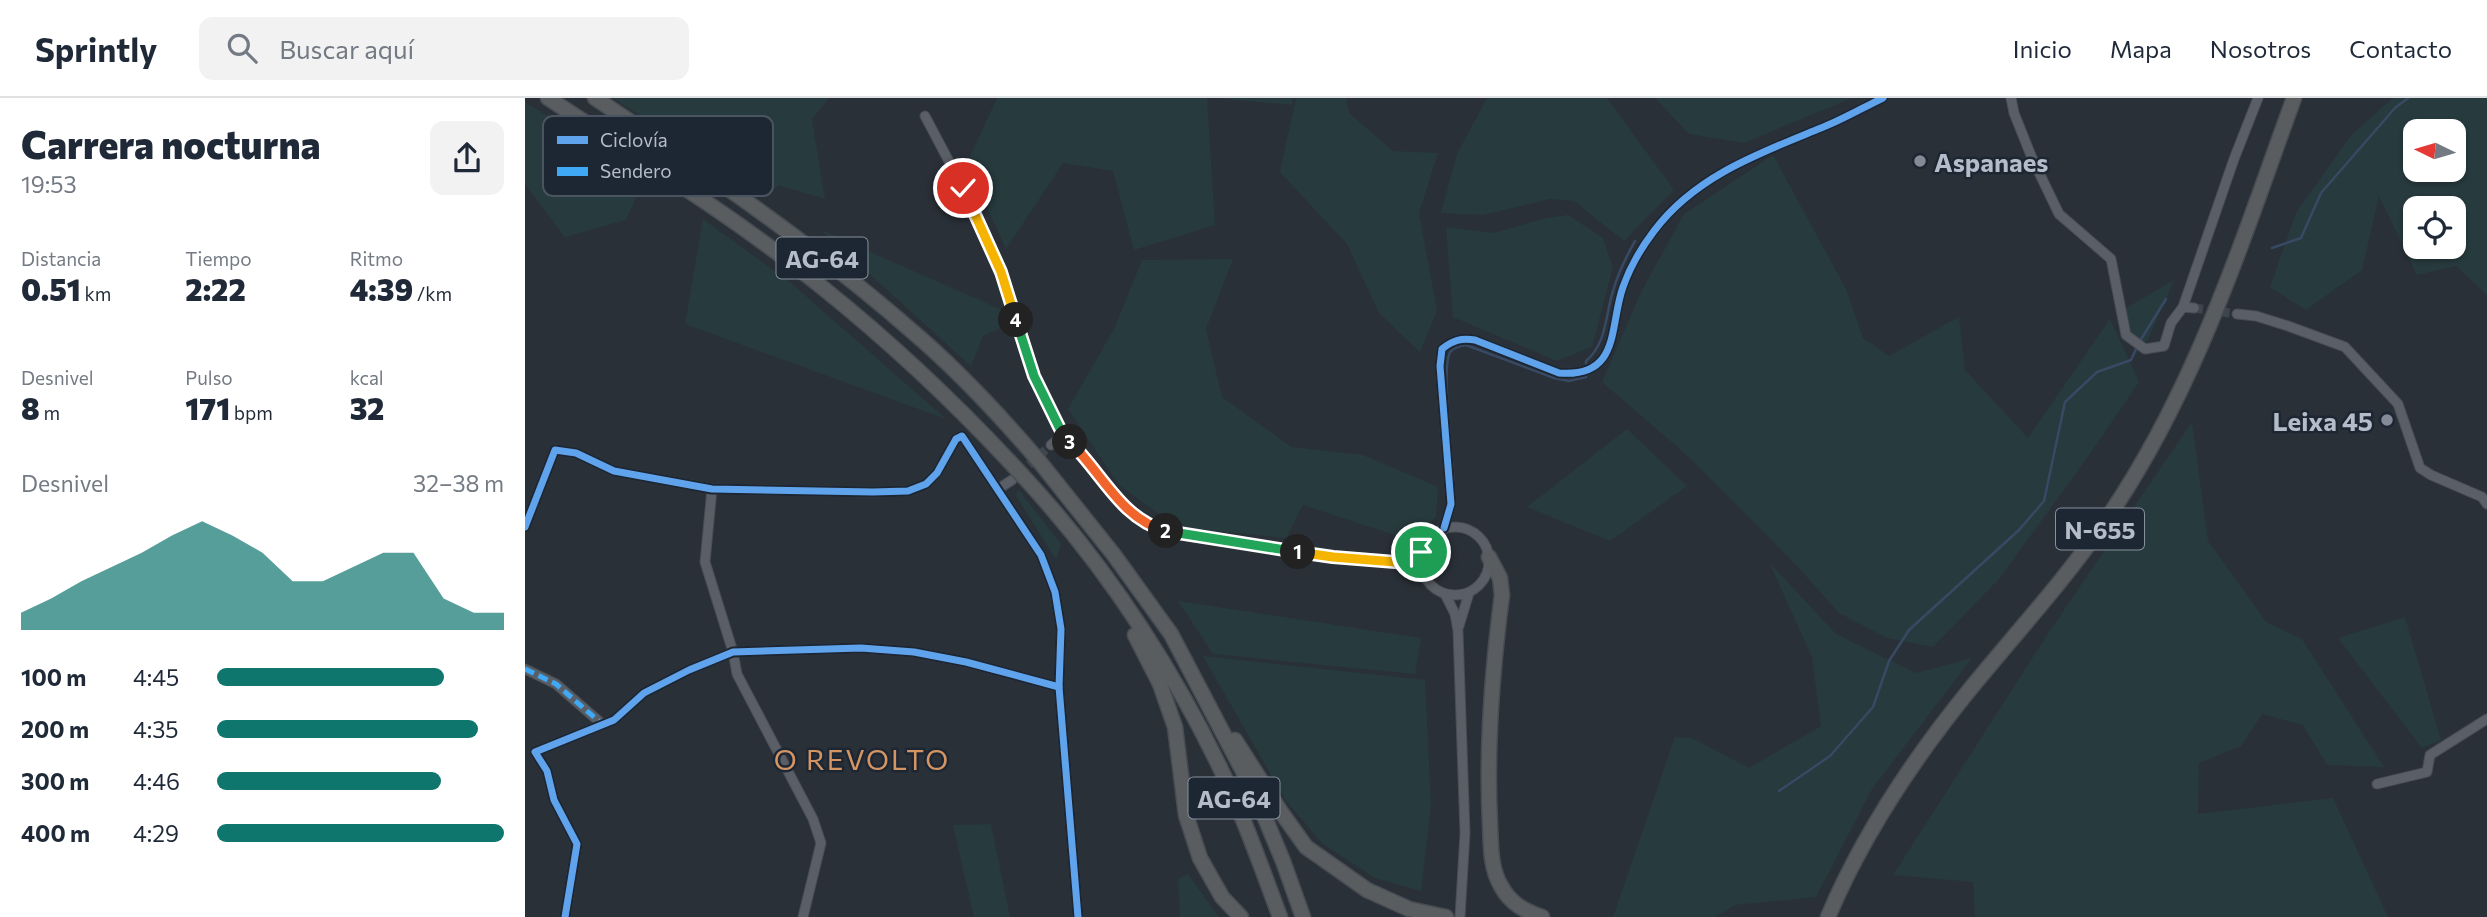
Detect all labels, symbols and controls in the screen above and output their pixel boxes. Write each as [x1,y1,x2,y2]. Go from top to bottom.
search box [199,17,689,80]
text: Sprintly [35,28,157,69]
icon: search [223,29,261,67]
text: Buscar aquí [279,33,414,64]
text: Inicio [2013,34,2072,63]
text: Mapa [2110,34,2172,63]
text: Nosotros [2210,34,2311,63]
text: Contacto [2349,34,2452,63]
legend [543,116,773,196]
north arrow [2403,119,2466,182]
map controls [2403,119,2466,259]
text: Carrera nocturna [21,120,321,167]
button: share [430,121,504,195]
text: Ciclovía [600,128,668,151]
place label: Aspanaes [1934,146,2048,177]
marker: Aspanaes [1912,153,1928,169]
pin [933,158,993,218]
text: Sendero [600,159,672,182]
icon: check [944,169,982,207]
text: 19:53 [21,170,77,198]
button: locate [2403,196,2466,259]
road number: AG-64 [777,238,867,278]
text: Distancia [21,247,101,270]
text: Tiempo [185,247,252,270]
text: Ritmo [350,247,403,270]
text: 0.51 [21,270,81,307]
text: 2:22 [185,270,246,307]
text: 4:39 [350,270,413,307]
text: km [81,282,111,305]
text: /km [413,282,452,305]
pin: 4 [999,302,1033,338]
text: 4 [1010,308,1021,331]
text: Desnivel [21,366,94,389]
text: Pulso [185,366,233,389]
text: kcal [350,366,384,389]
text: 8 [21,389,40,426]
text: 171 [185,389,230,426]
text: 32 [350,389,384,426]
text: m [40,401,60,424]
text: bpm [230,401,273,424]
place label: Leixa 45 [2272,405,2373,436]
marker: Leixa 45 [2379,412,2395,428]
pin: 3 [1053,424,1087,460]
text: 3 [1064,430,1075,453]
text: Desnivel [21,469,109,497]
text: 32–38 m [413,469,504,497]
road number: N-655 [2056,508,2144,550]
pin: 2 [1149,514,1183,548]
text: 2 [1160,519,1171,542]
pin [1391,522,1451,582]
icon: arrive [1402,533,1440,571]
pin: 1 [1281,534,1315,570]
text: 1 [1293,540,1302,563]
text: 100 m [21,663,86,691]
text: 4:45 [133,663,179,691]
text: 200 m [21,715,89,743]
text: 4:35 [133,715,179,743]
district label: O REVOLTO [774,742,950,776]
text: 300 m [21,767,89,795]
text: 4:46 [133,767,180,795]
road number: AG-64 [1189,778,1279,818]
text: 400 m [21,819,90,847]
text: 4:29 [133,819,179,847]

